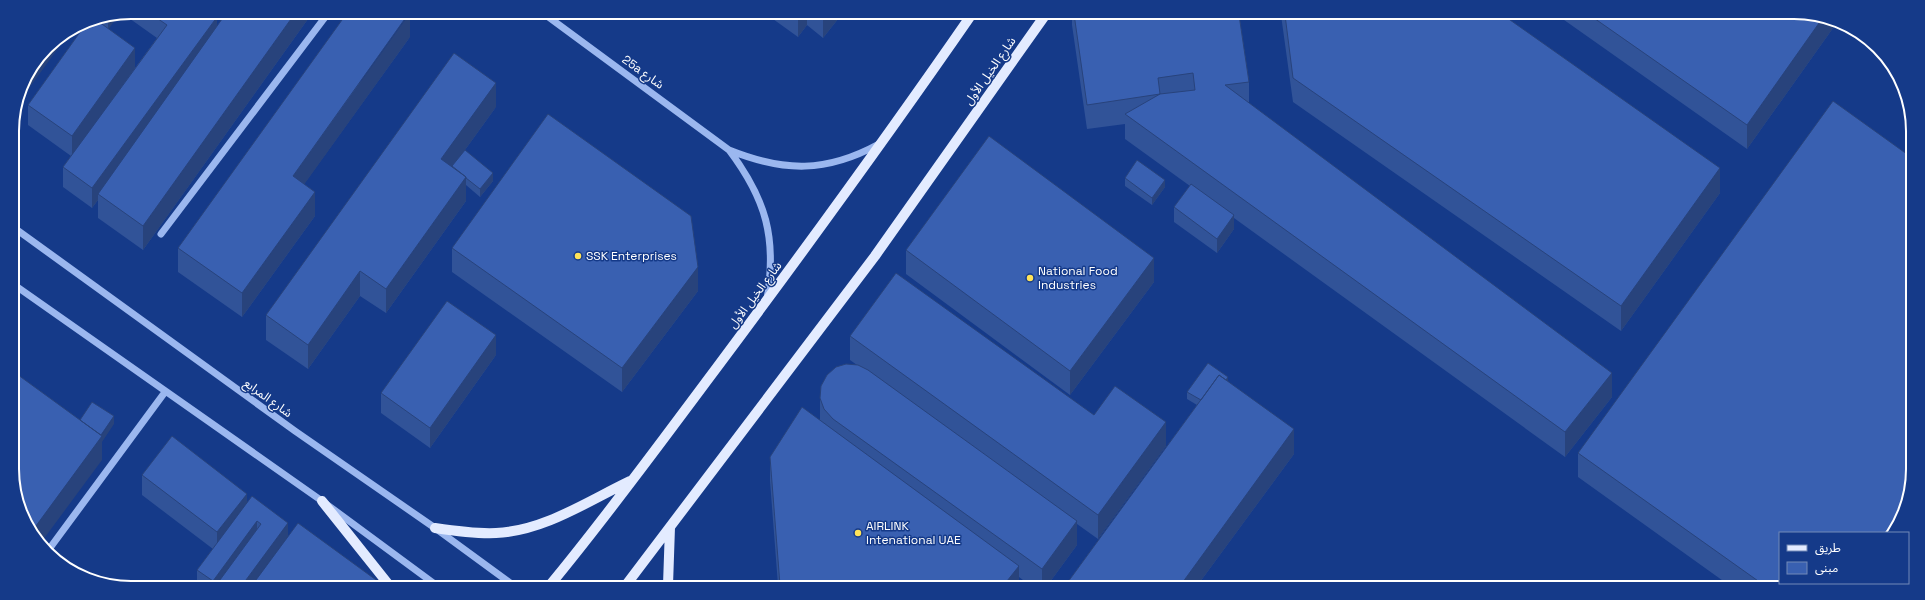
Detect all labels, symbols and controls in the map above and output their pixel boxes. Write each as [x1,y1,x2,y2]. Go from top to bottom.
street label: شارع الخيل الأول [961,34,1020,109]
street label: 25a شارع [618,51,667,93]
place label: SSK Enterprises [586,248,677,264]
marker: SSK Enterprises [573,251,583,261]
street label: شارع الخيل الأول [725,258,786,332]
place label: National Food Industries [1038,263,1118,293]
marker: National Food Industries [1025,273,1035,283]
street label: شارع المرابع [240,375,295,422]
place label: AIRLINK Intenational UAE [866,518,961,548]
marker: AIRLINK Intenational UAE [853,528,863,538]
legend [1779,532,1909,584]
text: طريق [1815,540,1841,556]
text: مبنى [1815,560,1838,576]

